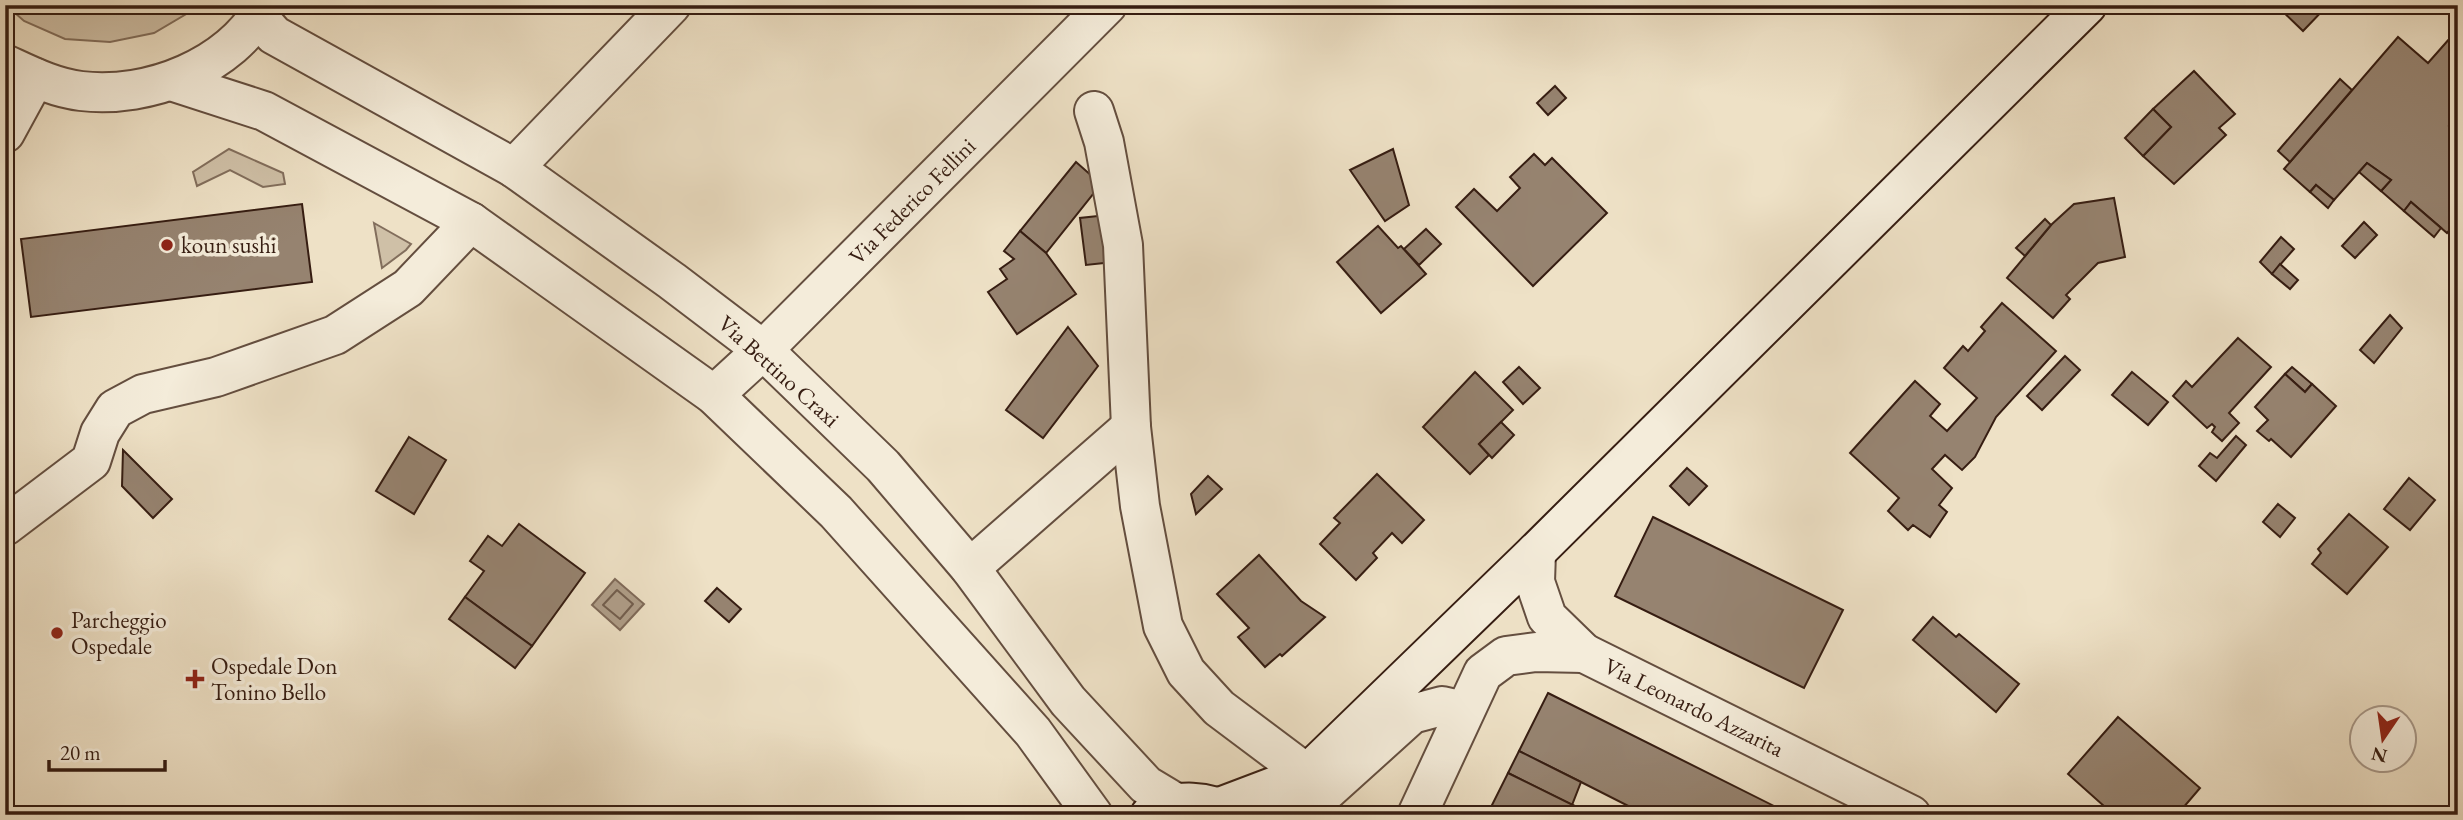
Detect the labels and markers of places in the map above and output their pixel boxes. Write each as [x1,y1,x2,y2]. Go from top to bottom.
place label: koun sushi [181,230,277,260]
marker: koun sushi [159,237,175,253]
place label: Parcheggio Ospedale [71,605,167,661]
marker: Parcheggio Ospedale [49,625,65,641]
place label: Ospedale Don Tonino Bello [211,651,337,707]
marker: Ospedale Don Tonino Bello [185,669,205,689]

